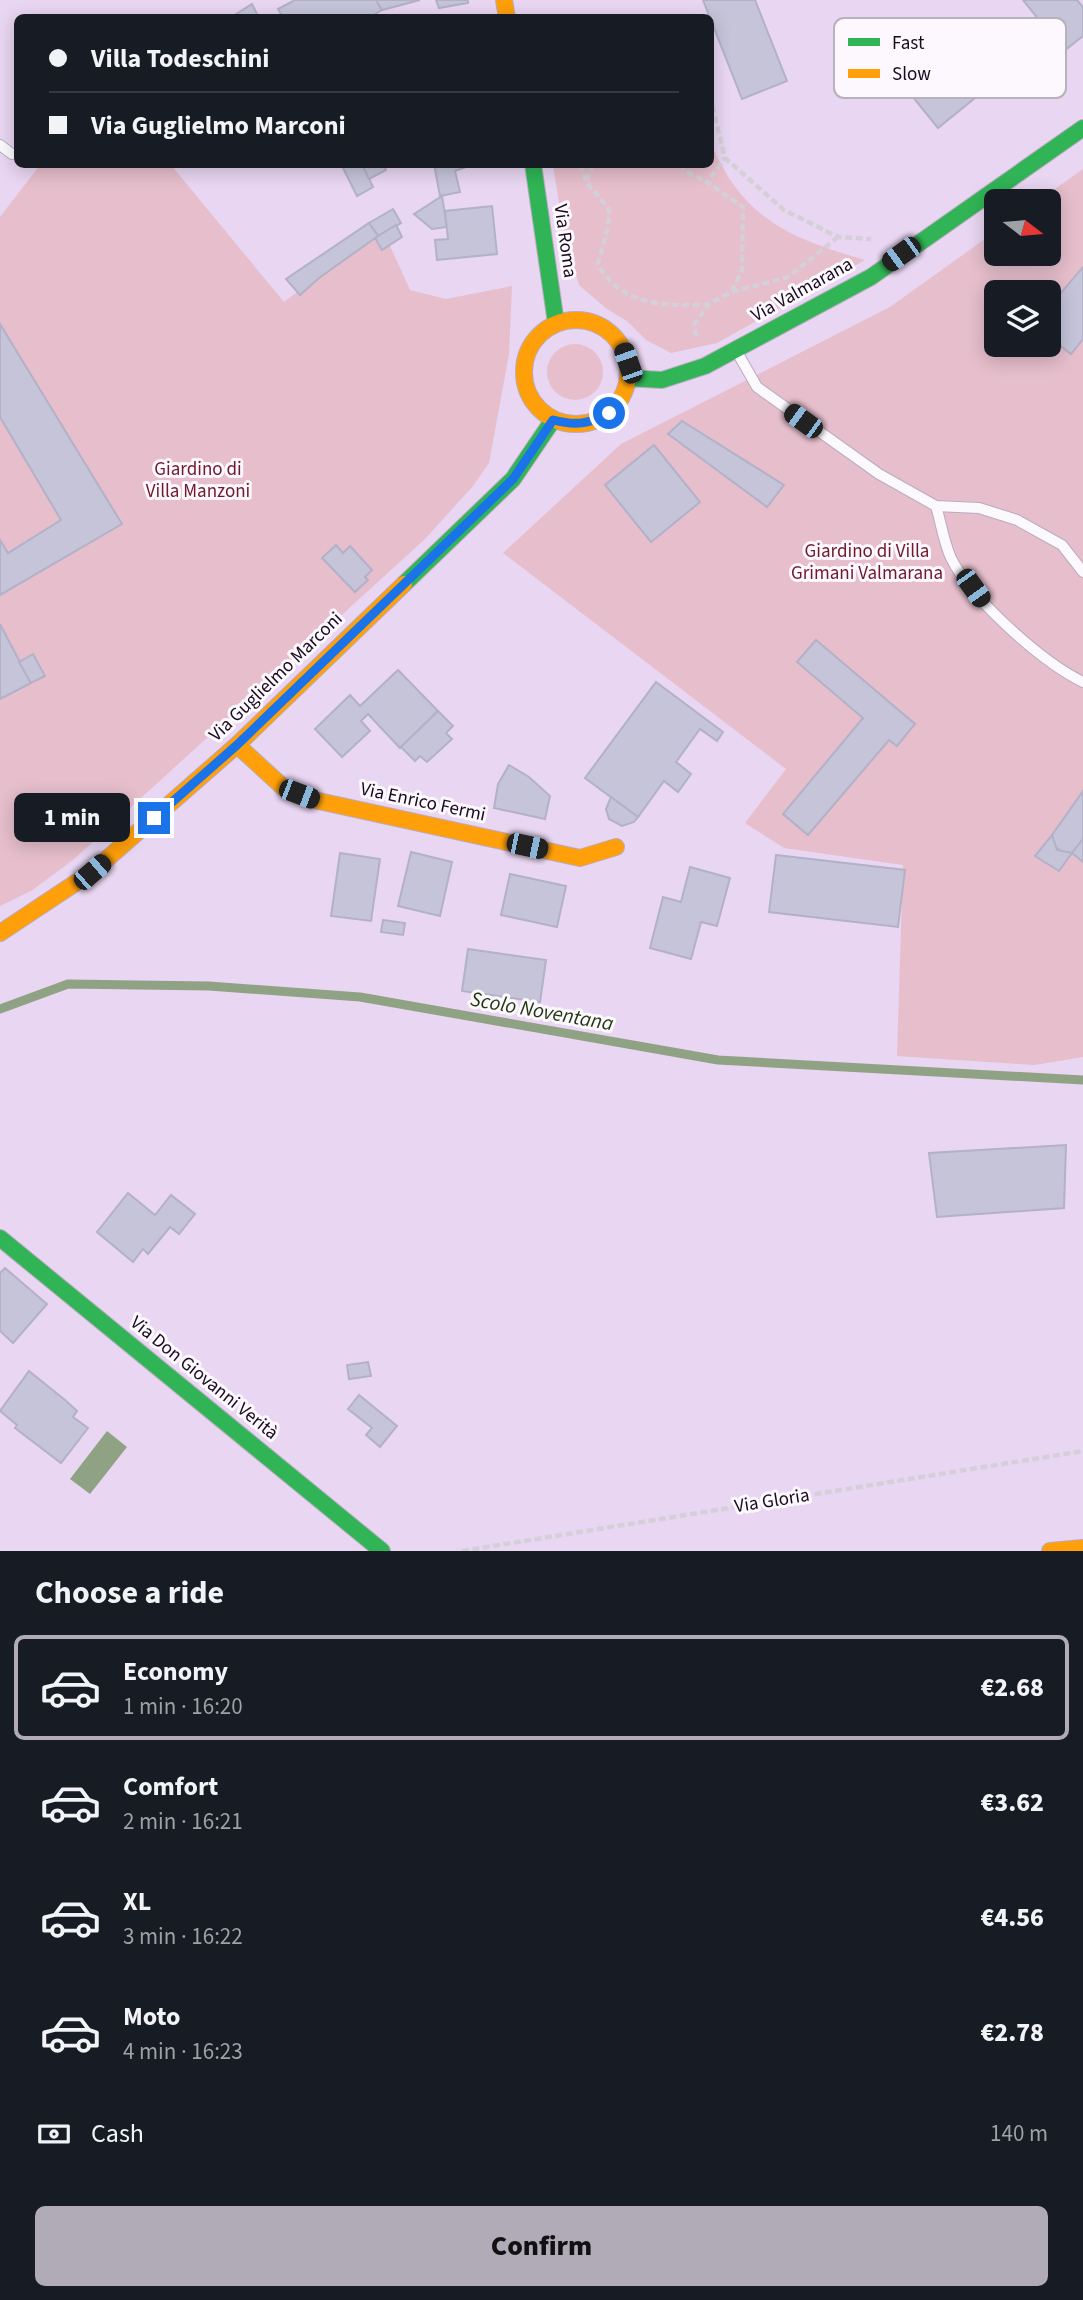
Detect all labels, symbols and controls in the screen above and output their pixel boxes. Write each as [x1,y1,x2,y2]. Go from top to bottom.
legend [834,18,1066,98]
text: Fast [892,30,925,57]
text: Villa Todeschini [91,40,269,77]
text: Slow [892,61,931,88]
text: Via Guglielmo Marconi [91,107,346,144]
north arrow [984,189,1060,266]
map controls [984,189,1061,357]
street label: Via Roma [546,202,584,280]
car [878,233,925,275]
street label: Via Valmarana [746,251,858,329]
button: layers [984,280,1061,357]
car [612,340,645,386]
route start [593,397,625,429]
car [780,400,827,442]
park label: Giardino di Villa Manzoni [146,456,250,505]
park label: Giardino di Villa Grimani Valmarana [791,538,943,587]
car [953,565,994,611]
street label: Via Guglielmo Marconi [203,606,349,748]
street label: Via Enrico Fermi [358,776,488,828]
car [276,777,323,811]
callout: 1 min [14,794,130,842]
text: 1 min [44,801,100,834]
route end [138,802,170,834]
car [505,831,550,861]
car [70,850,115,894]
water label: Scolo Noventana [468,984,616,1038]
street label: Via Don Giovanni Verità [124,1310,284,1446]
street label: Via Gloria [733,1482,811,1520]
text: Choose a ride [35,1570,224,1616]
text: Economy [123,1653,228,1690]
icon: car [39,1656,102,1719]
text: €2.68 [980,1669,1044,1706]
text: 1 min · 16:20 [123,1690,243,1723]
text: Comfort [123,1768,218,1805]
icon: car [39,1771,102,1834]
text: €3.62 [980,1784,1044,1821]
text: 2 min · 16:21 [123,1805,243,1838]
text: XL [123,1883,151,1920]
icon: car [39,1886,102,1949]
text: €4.56 [980,1899,1044,1936]
text: 3 min · 16:22 [123,1920,243,1953]
text: Moto [123,1998,180,2035]
icon: car [39,2001,102,2064]
text: €2.78 [980,2014,1044,2051]
text: 4 min · 16:23 [123,2035,243,2068]
icon: cash [35,2115,73,2153]
text: Cash [91,2115,144,2152]
text: 140 m [990,2117,1048,2150]
button: Confirm [35,2206,1048,2286]

